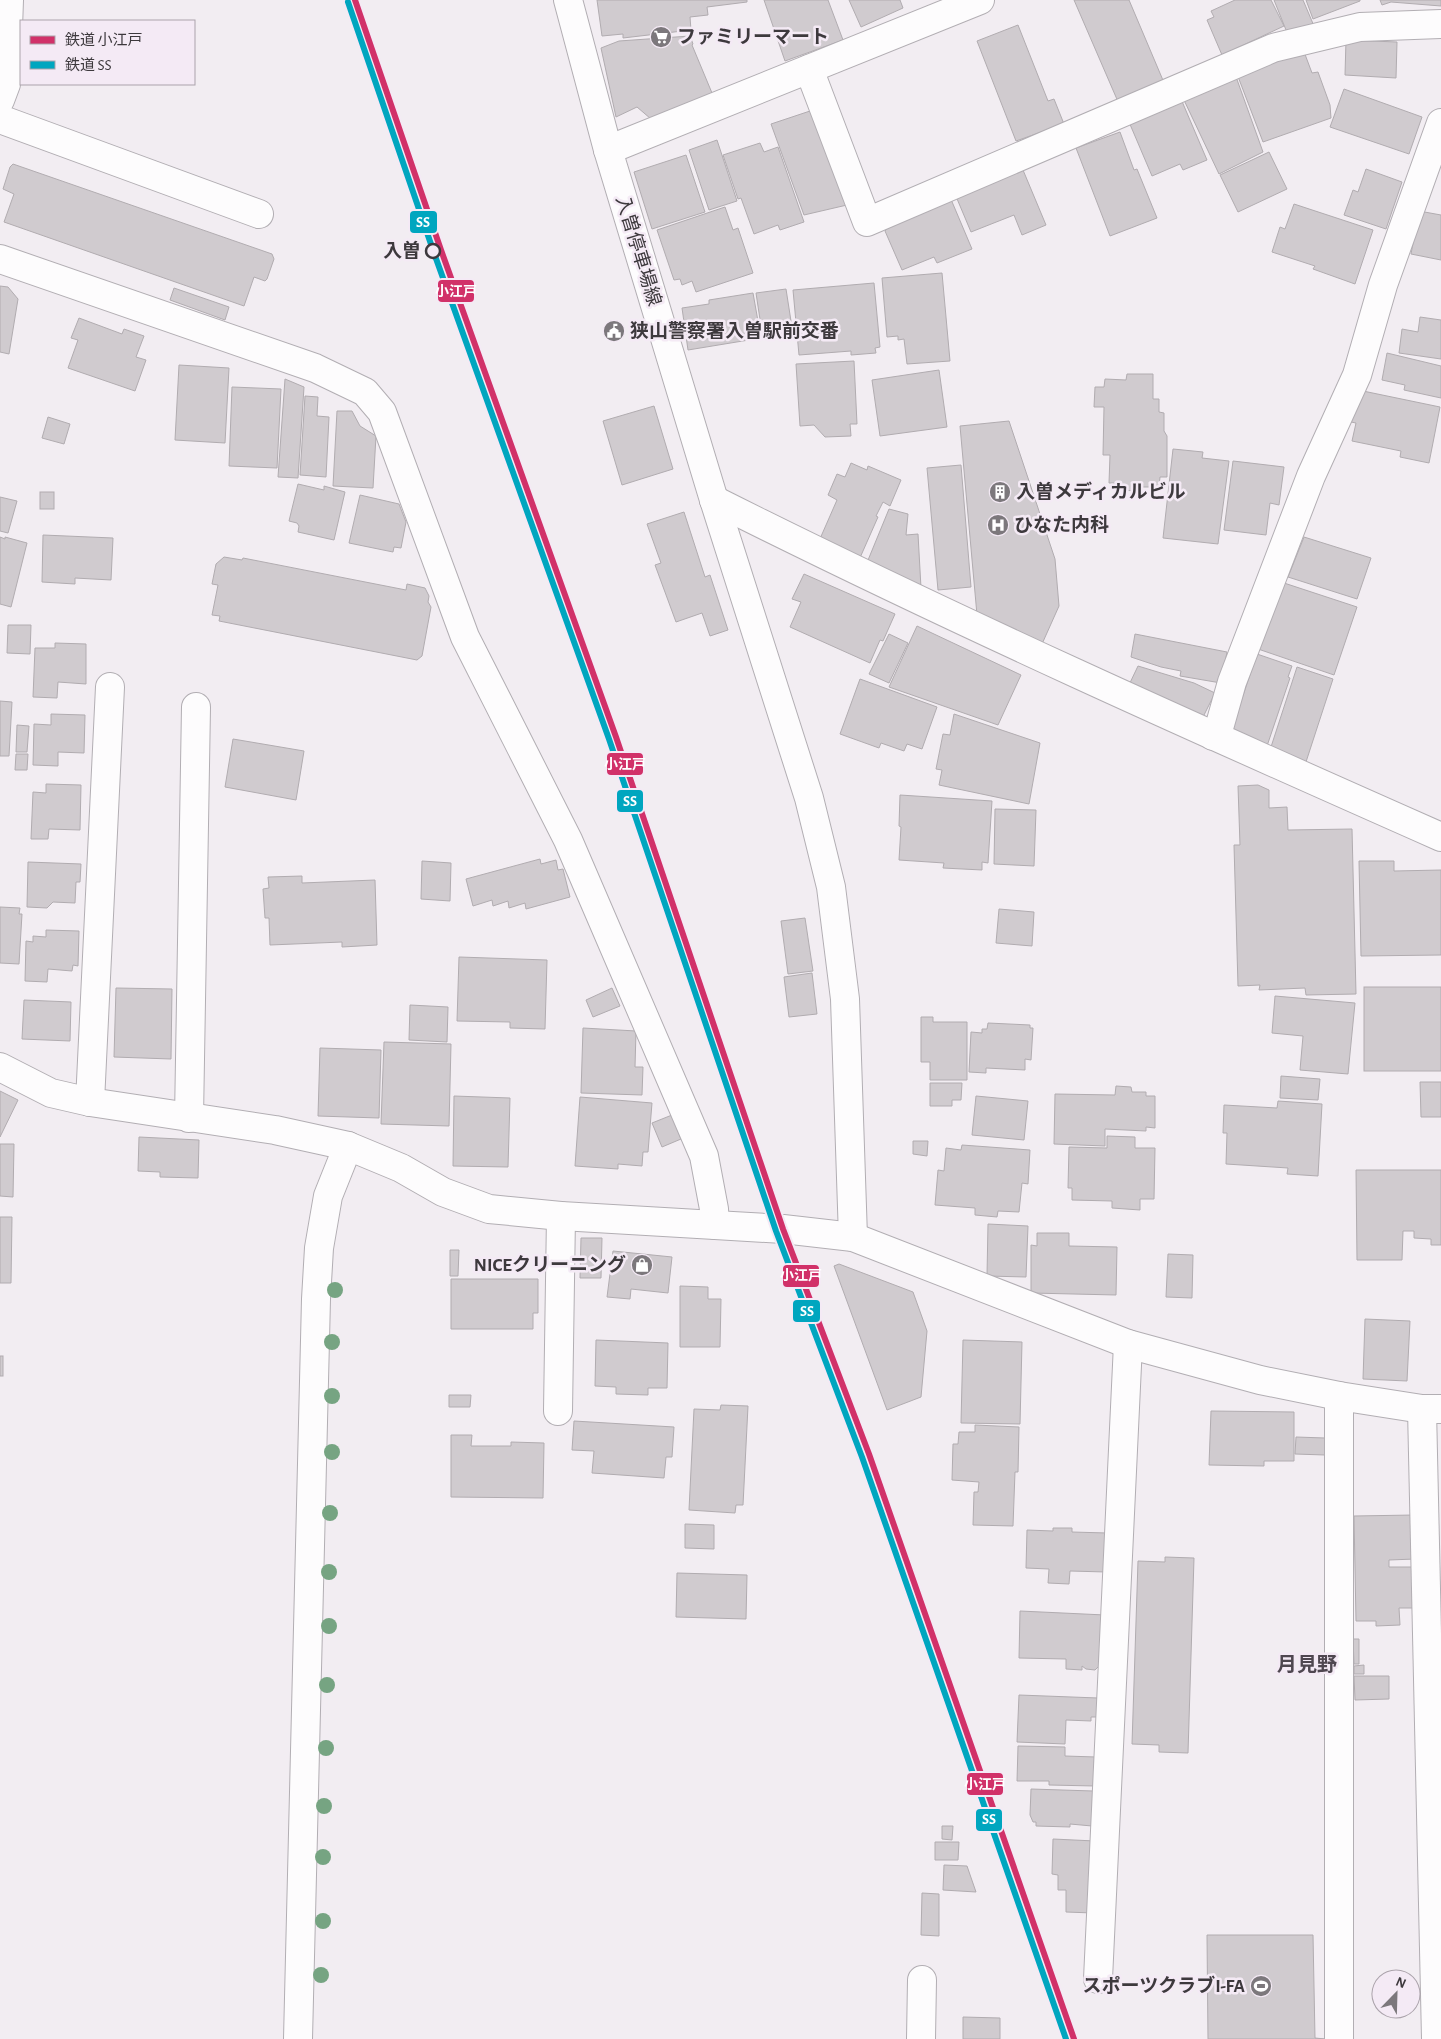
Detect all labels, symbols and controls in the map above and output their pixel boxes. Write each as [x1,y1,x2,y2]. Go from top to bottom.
legend [20,20,195,85]
supermarket icon: ファミリーマート [649,25,673,49]
place label: ファミリーマート [677,28,829,47]
text: 鉄道 小江戸 [65,32,142,48]
text: 鉄道 SS [65,57,112,73]
street label: 入曽停車場線 [612,193,666,308]
line badge: SS [409,210,438,234]
text: SS [416,216,430,230]
place label: 入曽 [383,240,421,261]
marker: 入曽 [425,243,441,259]
line badge: 小江戸 [437,279,475,303]
text: 小江戸 [435,284,477,299]
public building icon: 狭山警察署入曽駅前交番 [602,319,626,343]
place label: 狭山警察署入曽駅前交番 [630,320,839,341]
building icon: 入曽メディカルビル [988,480,1012,504]
place label: 入曽メディカルビル [1016,481,1186,502]
hospital icon: ひなた内科 [986,513,1010,537]
place label: ひなた内科 [1014,514,1109,535]
line badge: 小江戸 [606,752,644,776]
text: 小江戸 [604,757,646,772]
line badge: SS [616,789,644,813]
text: SS [623,795,637,809]
shop icon: NICEクリーニング [630,1253,654,1277]
place label: NICEクリーニング [474,1254,626,1275]
line badge: 小江戸 [782,1264,820,1288]
text: 小江戸 [780,1268,822,1283]
line badge: SS [792,1299,821,1323]
text: SS [800,1305,814,1319]
district label: 月見野 [1277,1654,1337,1675]
line badge: 小江戸 [966,1772,1004,1796]
text: 小江戸 [964,1777,1006,1792]
line badge: SS [975,1808,1003,1832]
text: SS [982,1813,996,1827]
north arrow [1371,1969,1421,2019]
sports icon: スポーツクラブI-FA [1249,1974,1273,1998]
place label: スポーツクラブI-FA [1083,1975,1246,1996]
text: N [1393,1975,1408,1991]

